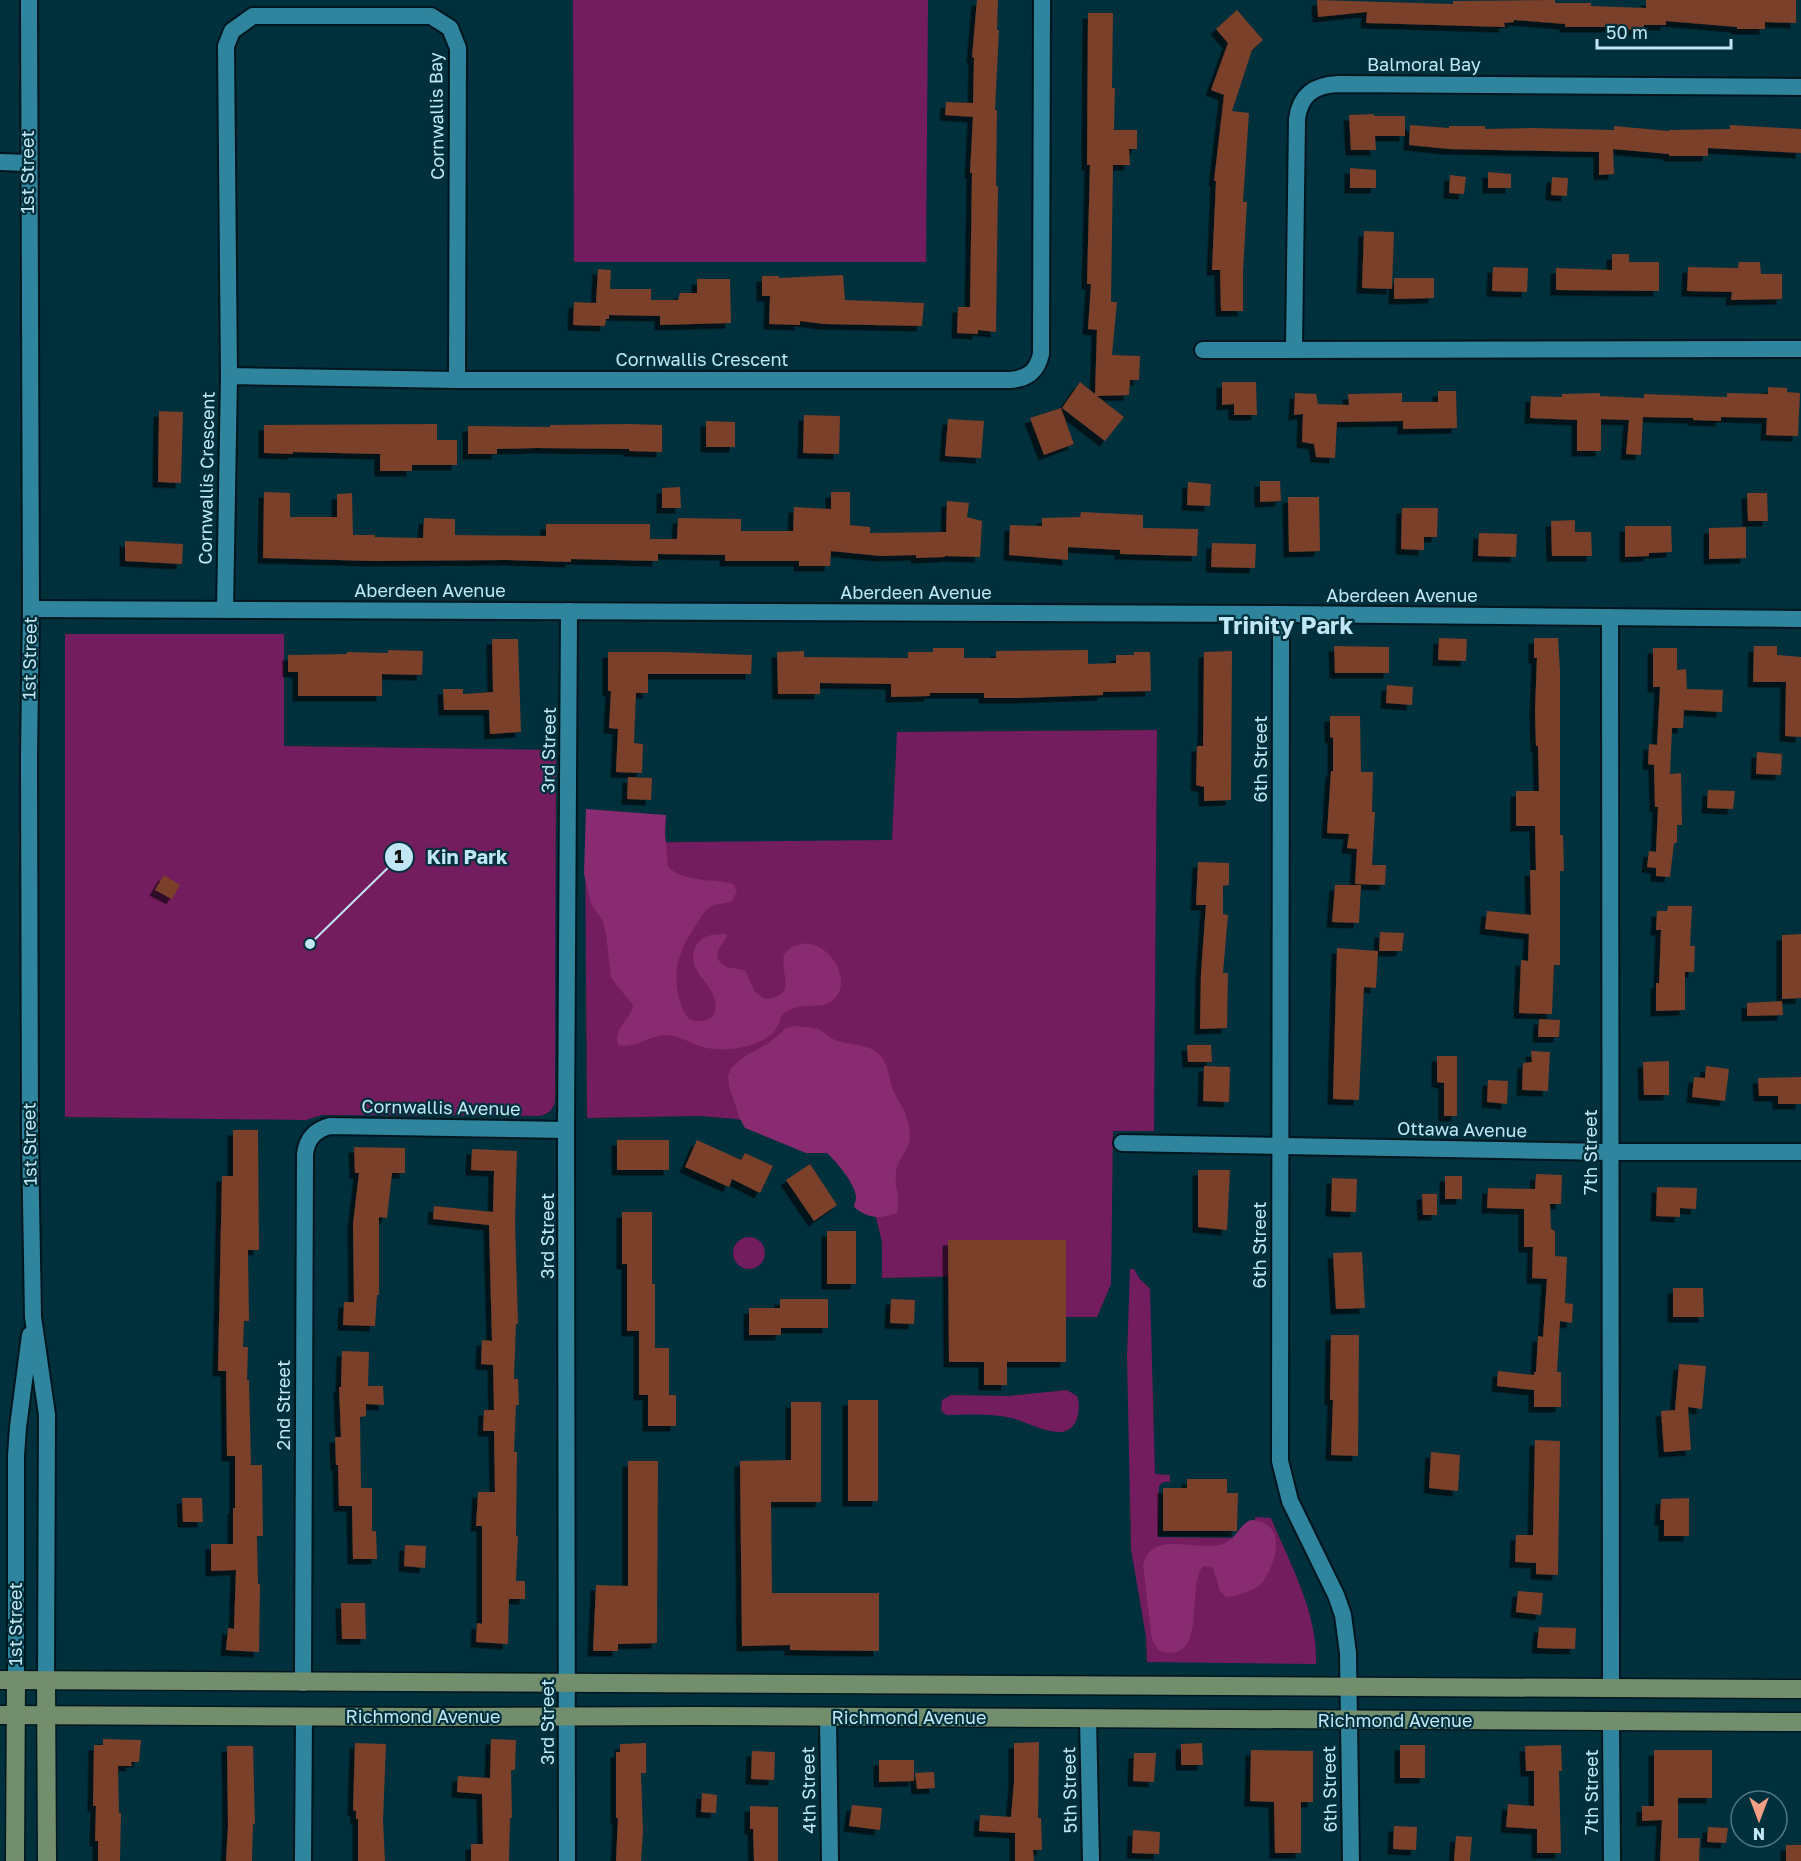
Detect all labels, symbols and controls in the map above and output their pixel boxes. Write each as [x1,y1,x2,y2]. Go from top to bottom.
scale bar [1597,12,1730,50]
text: 50 m [1606,21,1648,43]
street label: Cornwallis Bay [424,52,448,180]
street label: Balmoral Bay [1367,53,1481,75]
street label: 1st Street [16,130,38,214]
street label: Cornwallis Crescent [615,348,789,370]
street label: Cornwallis Crescent [193,391,219,565]
street label: Aberdeen Avenue [354,579,506,601]
street label: Aberdeen Avenue [840,581,992,603]
street label: Aberdeen Avenue [1326,584,1478,606]
district label: Trinity Park [1219,610,1353,639]
street label: 1st Street [17,616,41,700]
street label: 3rd Street [536,707,560,793]
street label: 6th Street [1249,716,1271,802]
callout: Kin Park [384,838,520,876]
text: Kin Park [426,844,508,868]
text: 1 [394,845,404,867]
street label: Cornwallis Avenue [361,1095,521,1119]
street label: 1st Street [17,1102,41,1186]
street label: 7th Street [1579,1109,1601,1195]
street label: Ottawa Avenue [1397,1117,1527,1141]
street label: 3rd Street [536,1193,558,1279]
street label: 6th Street [1248,1202,1270,1288]
street label: 2nd Street [272,1360,294,1450]
street label: 1st Street [4,1582,26,1666]
street label: 3rd Street [536,1679,558,1765]
street label: Richmond Avenue [346,1705,500,1727]
street label: Richmond Avenue [832,1706,986,1728]
street label: Richmond Avenue [1318,1709,1472,1731]
street label: 6th Street [1317,1745,1341,1833]
street label: 4th Street [796,1746,820,1834]
street label: 5th Street [1057,1747,1081,1833]
street label: 7th Street [1580,1749,1602,1835]
north arrow [1729,1789,1789,1849]
text: N [1753,1824,1765,1844]

